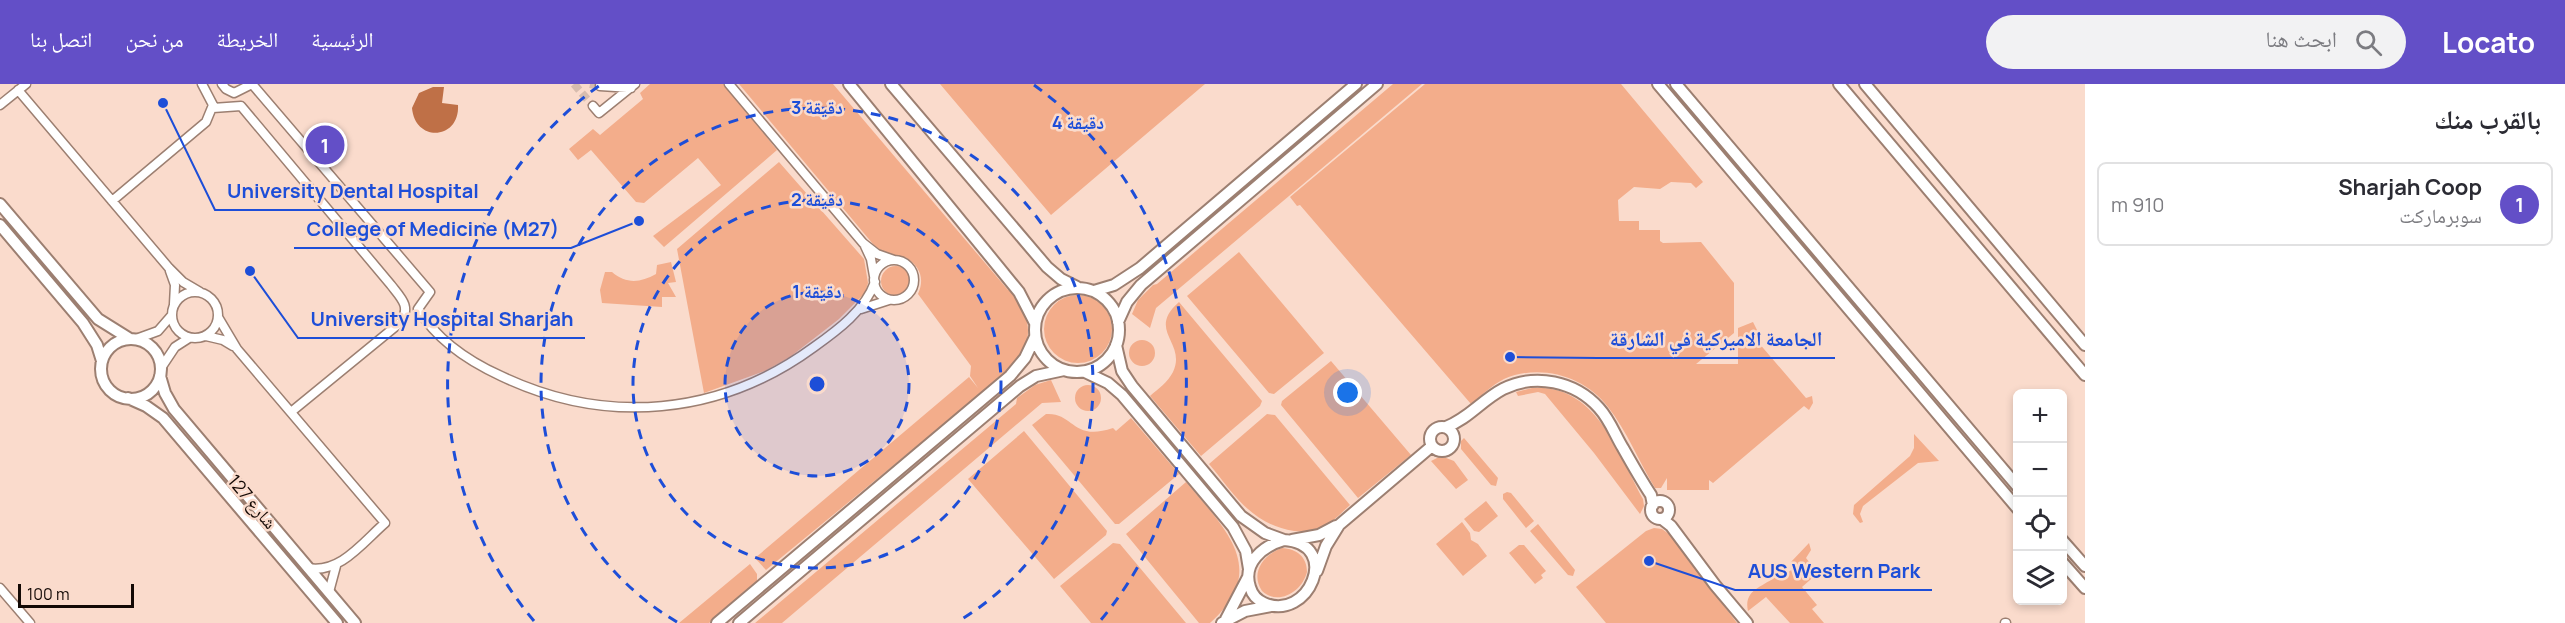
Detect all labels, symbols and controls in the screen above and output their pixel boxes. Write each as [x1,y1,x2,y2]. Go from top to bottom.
search box [1986,15,2406,69]
text: Locato [2442,23,2535,61]
text: ابحث هنا [2266,24,2337,54]
text: اتصل بنا [30,25,92,53]
text: من نحن [125,25,183,53]
text: الخريطة [216,25,278,53]
text: الرئيسية [311,25,374,53]
icon: search [2352,26,2385,59]
text: 3 دقيقة [791,95,843,119]
text: بالقرب منك [2434,101,2541,137]
text: 4 دقيقة [1052,110,1104,134]
pin: 1 [306,122,344,168]
callout: University Dental Hospital [215,172,491,210]
text: Sharjah Coop [2338,172,2482,202]
text: University Dental Hospital [227,177,479,204]
text: 2 دقيقة [791,187,843,211]
text: 910 m [2111,191,2164,218]
text: 1 [2515,191,2524,218]
text: سوبرماركت [2399,202,2482,229]
callout: College of Medicine (M27) [294,210,571,248]
text: College of Medicine (M27) [307,215,559,242]
text: 1 دقيقة [792,279,842,303]
callout: University Hospital Sharjah [298,300,585,338]
text: University Hospital Sharjah [311,305,573,332]
callout: الجامعة الاميركية في الشارقة [1598,320,1835,358]
text: الجامعة الاميركية في الشارقة [1610,325,1822,355]
centre of rings [807,374,827,394]
your location [1333,378,1362,407]
map controls [2013,389,2067,605]
button: + [2013,389,2067,443]
button: − [2013,443,2067,497]
street label: شارع 127 [223,469,283,534]
button: locate [2013,497,2067,551]
button: layers [2013,551,2067,605]
callout: AUS Western Park [1735,552,1932,590]
text: AUS Western Park [1748,557,1922,584]
scale bar [18,581,134,608]
text: 100 m [27,583,70,605]

